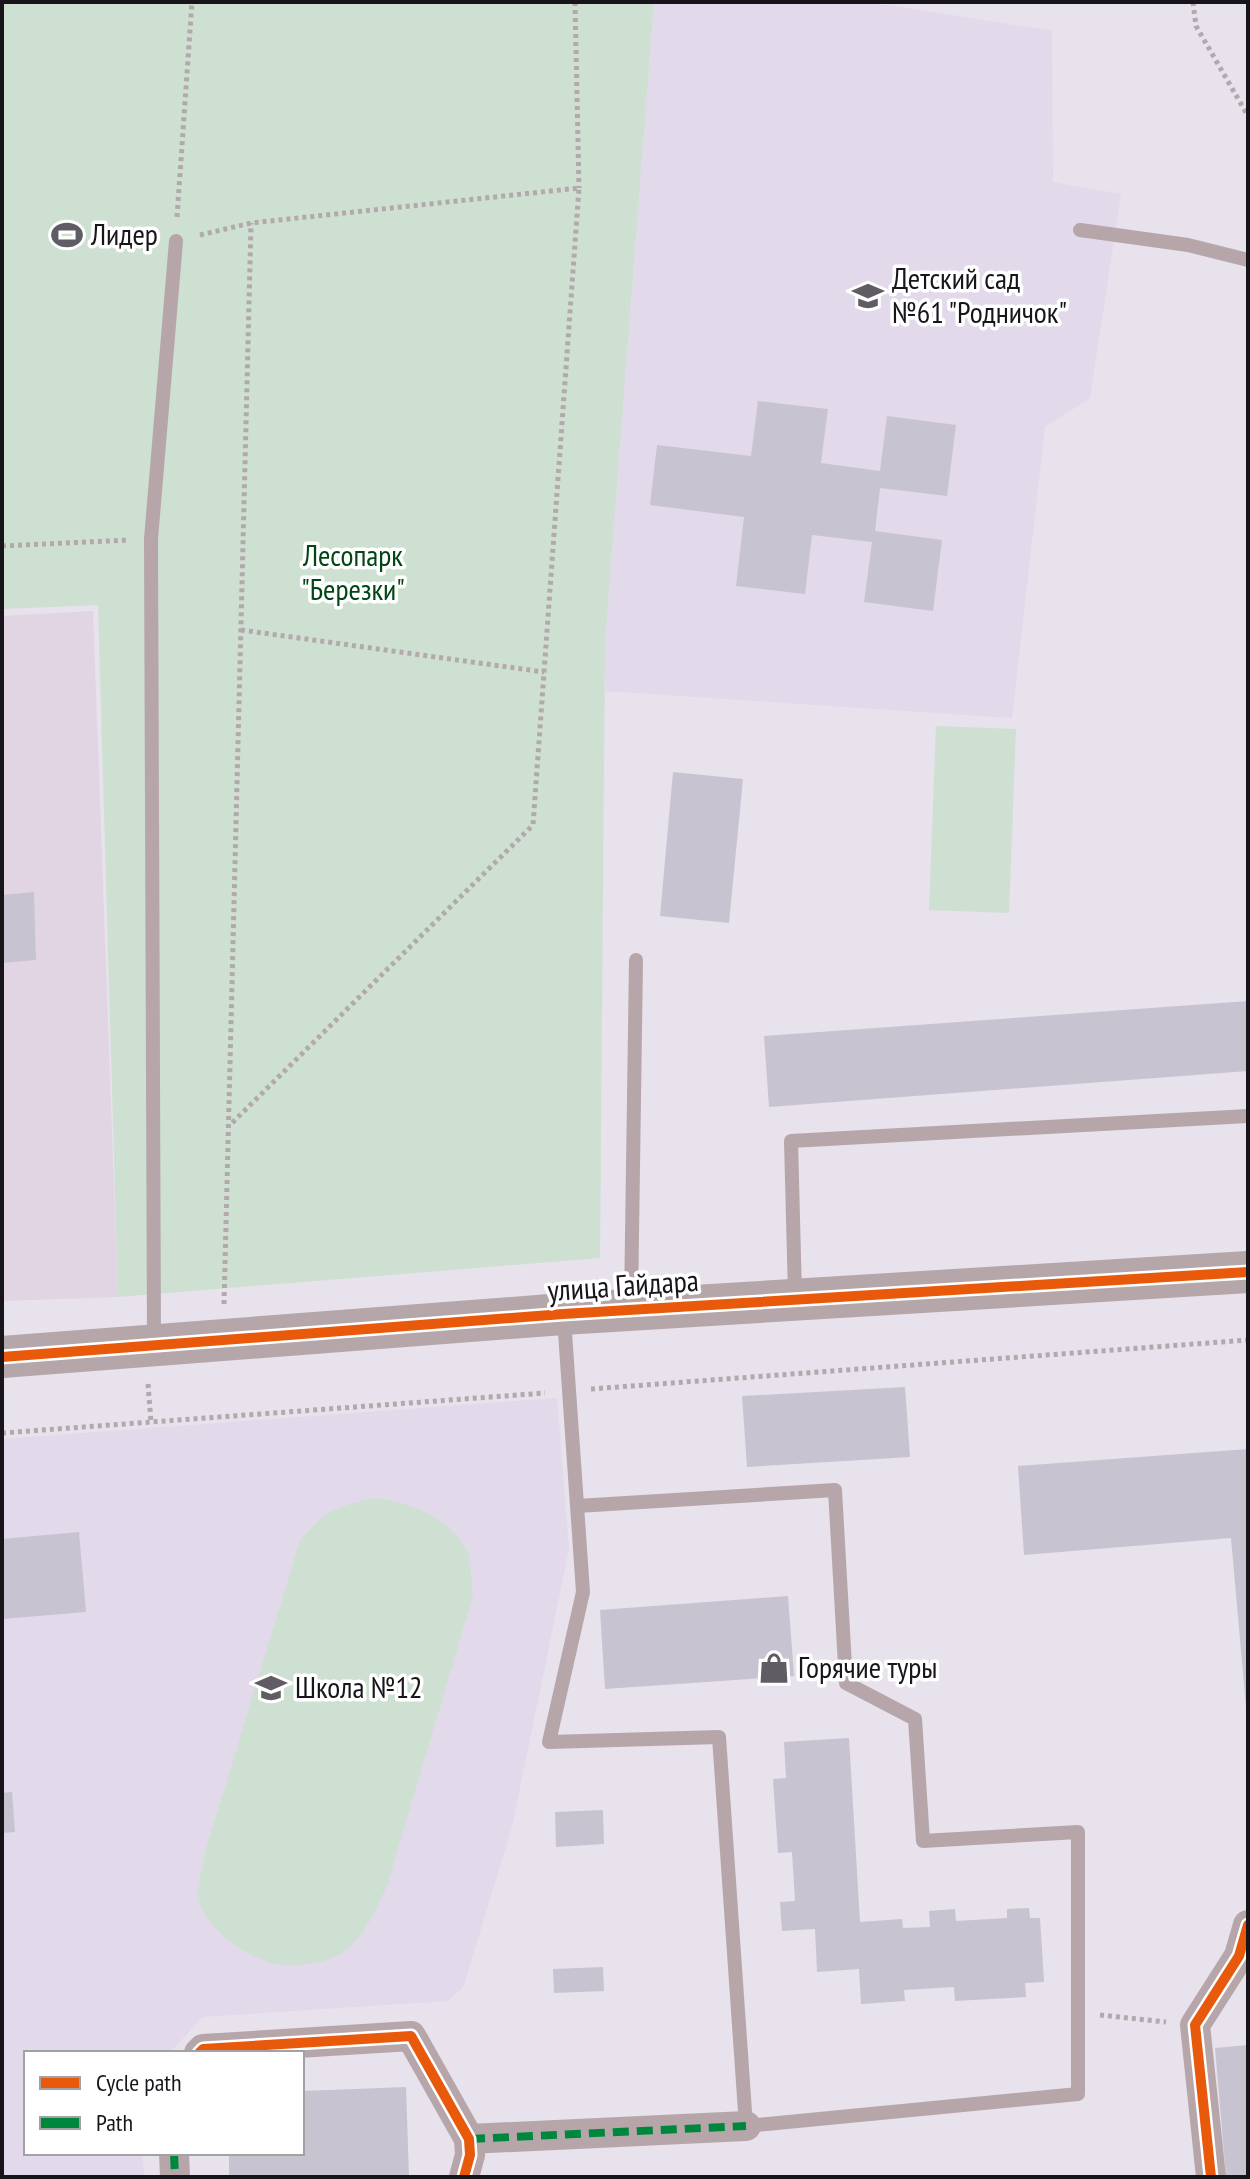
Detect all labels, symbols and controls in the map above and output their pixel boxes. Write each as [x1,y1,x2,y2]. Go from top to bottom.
place label: Лидер [90,214,158,253]
sports icon: Лидер [50,218,84,252]
place label: Детский сад №61 "Родничок" [892,258,1067,331]
school or university icon: Детский сад №61 "Родничок" [851,279,885,313]
park label: Лесопарк "Березки" [301,535,405,608]
street label: улица Гайдара [546,1260,700,1309]
place label: Горячие туры [798,1647,938,1686]
shop icon: Горячие туры [757,1651,791,1685]
place label: Школа №12 [295,1667,423,1706]
school or university icon: Школа №12 [254,1671,288,1705]
legend [24,2051,304,2155]
text: Cycle path [96,2067,182,2098]
text: Path [96,2107,133,2138]

